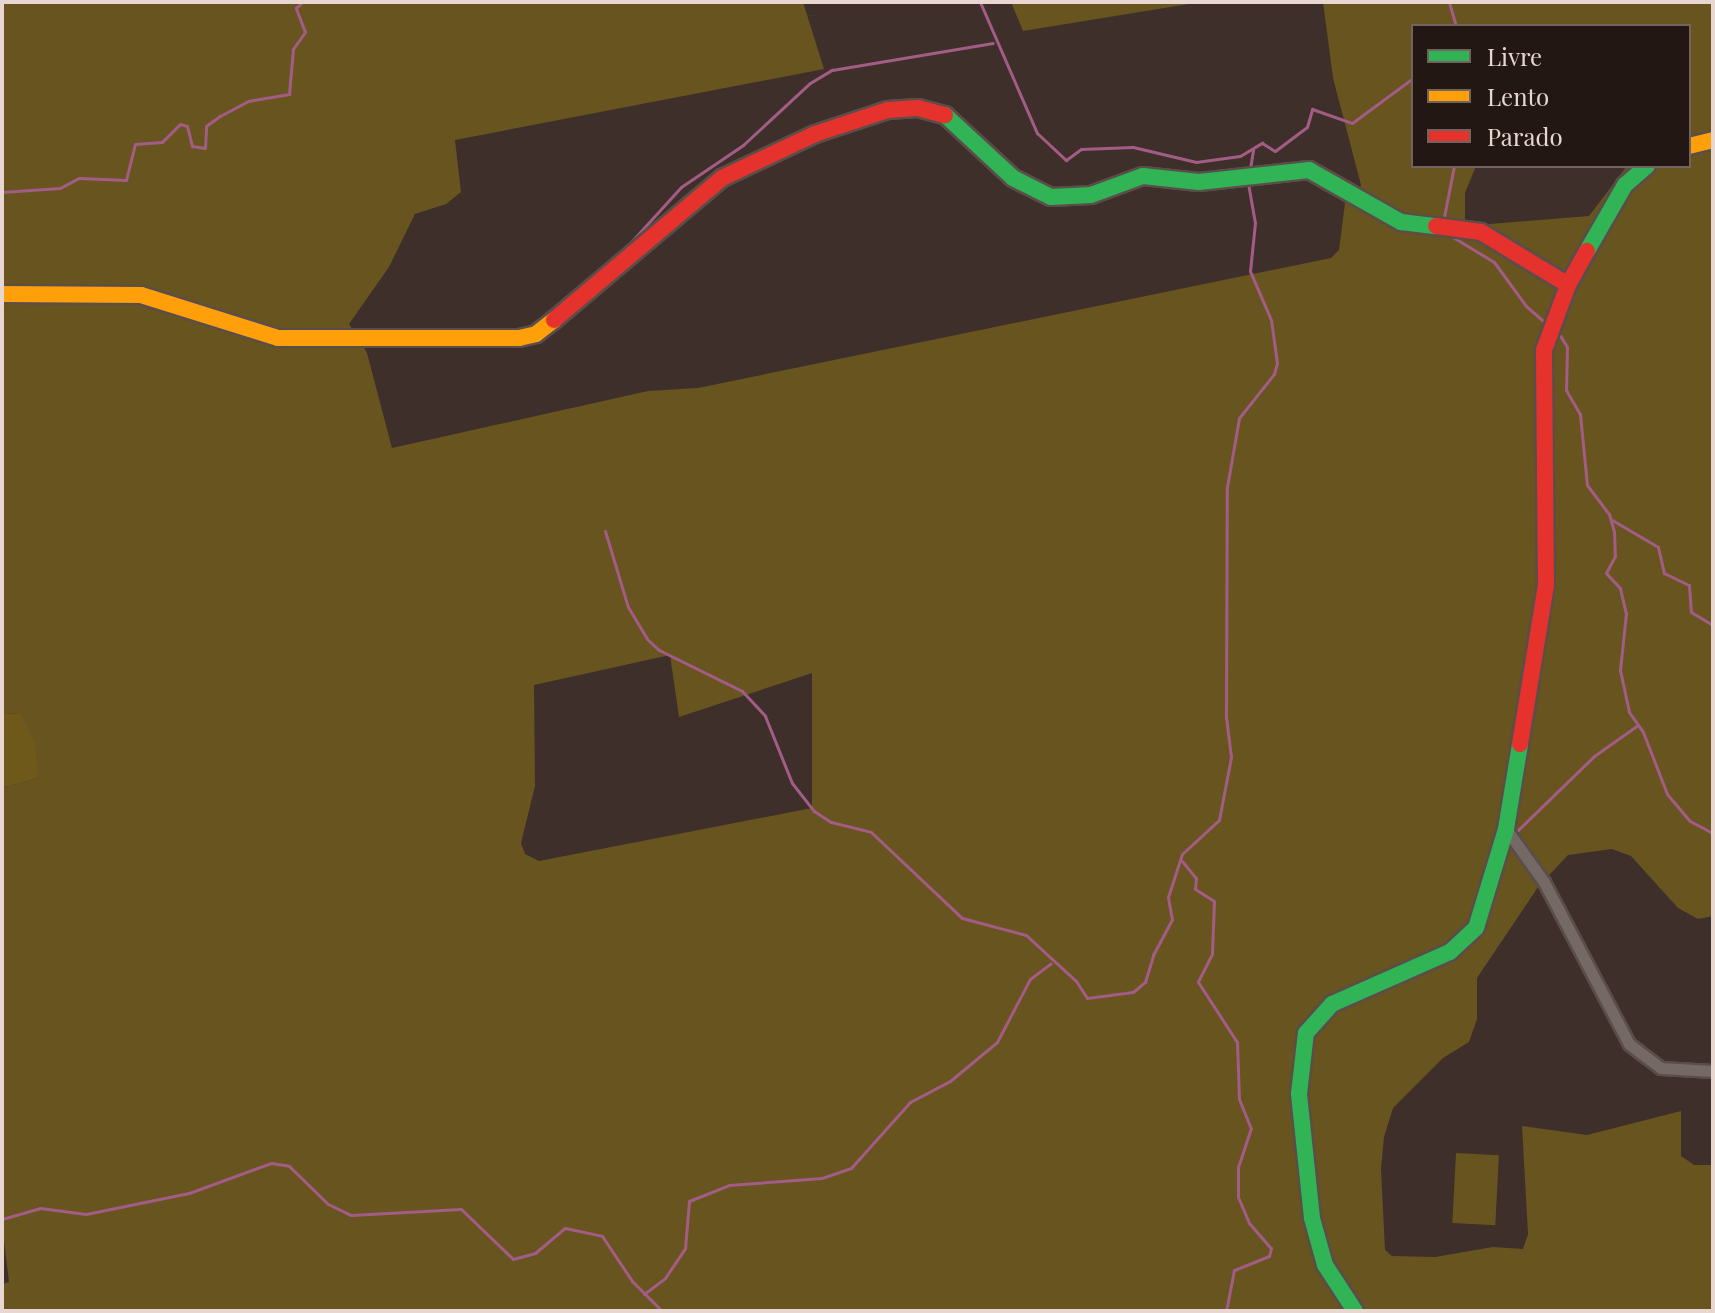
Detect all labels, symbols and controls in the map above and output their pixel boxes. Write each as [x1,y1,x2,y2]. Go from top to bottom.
legend [1411,24,1691,168]
text: Livre [1487,40,1542,72]
text: Lento [1487,80,1549,112]
text: Parado [1487,120,1563,152]

